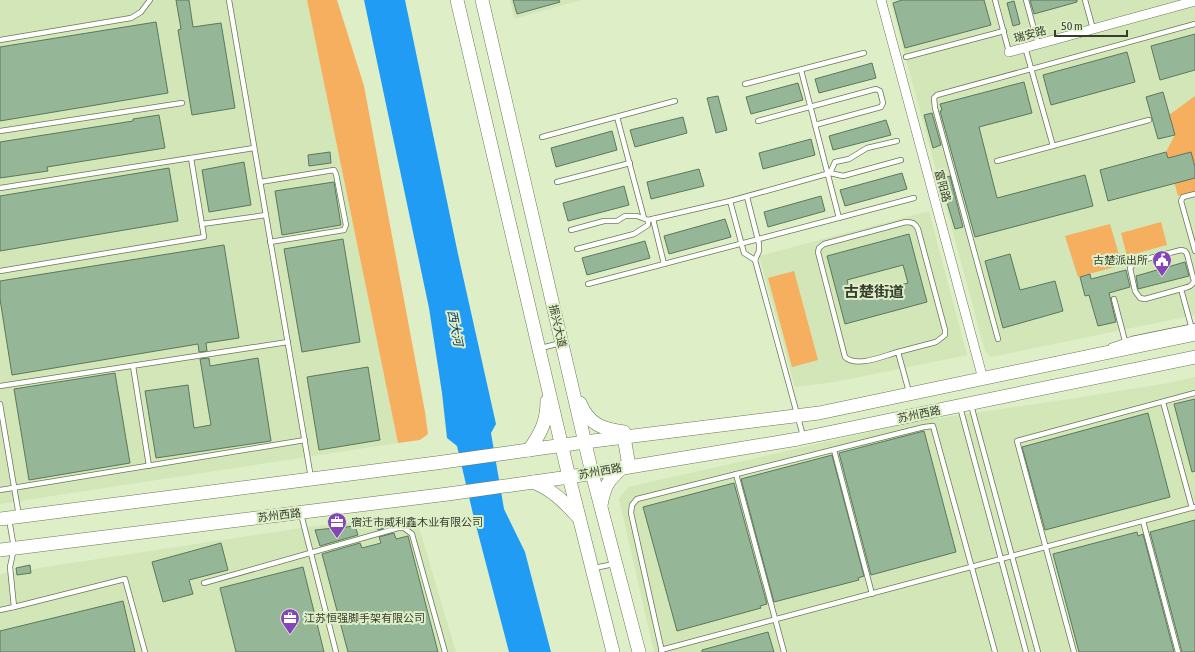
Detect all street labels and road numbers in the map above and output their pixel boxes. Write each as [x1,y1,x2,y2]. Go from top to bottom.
street label: 瑞安路 [1013,24,1047,44]
street label: 富阳路 [933,169,953,203]
street label: 振兴大道 [547,303,569,349]
street label: 苏州西路 [896,404,942,424]
street label: 苏州西路 [577,461,623,481]
street label: 苏州西路 [256,506,302,524]

